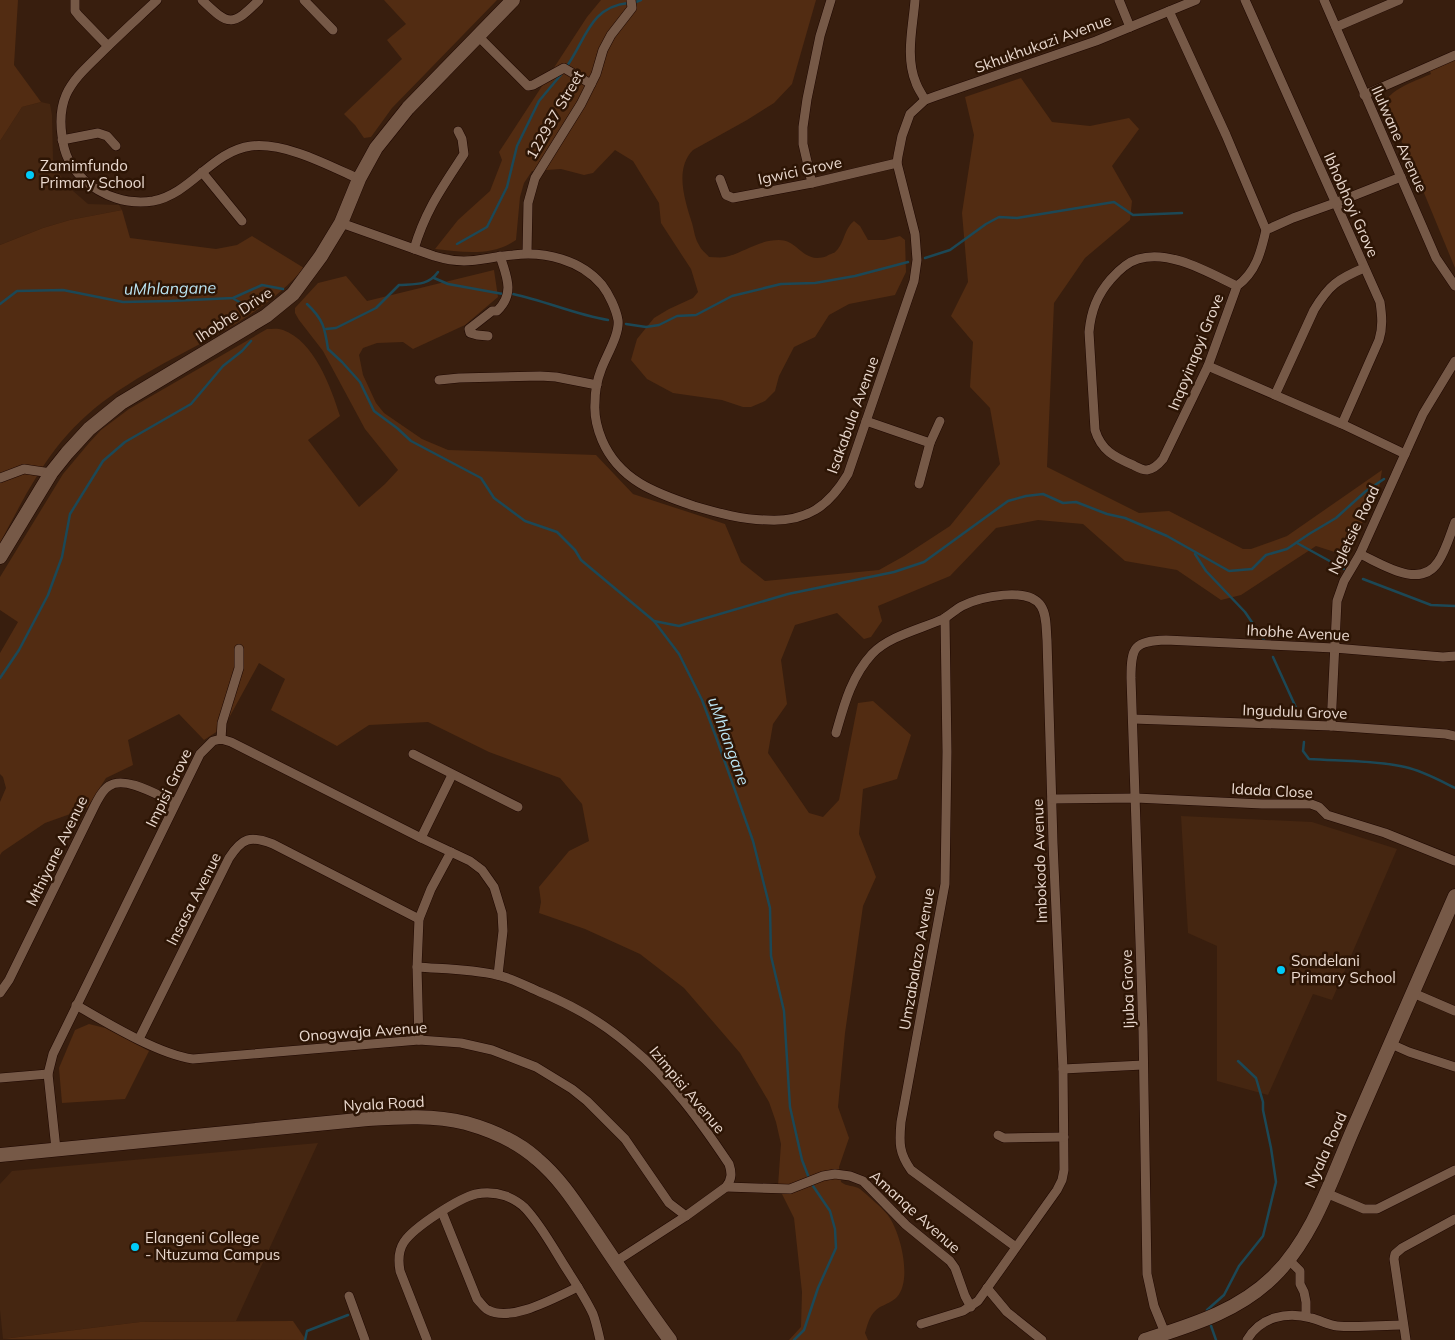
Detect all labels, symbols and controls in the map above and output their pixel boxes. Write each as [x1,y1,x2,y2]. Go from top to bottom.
street label: Skhukhukazi Avenue [972,10,1114,77]
street label: 122937 Street [521,67,588,163]
street label: Ilulwane Avenue [1367,83,1431,195]
street label: Ibhobhoyi Grove [1320,149,1383,260]
street label: Igwici Grove [756,152,844,189]
place label: Zamimfundo Primary School [40,156,145,192]
marker: Zamimfundo Primary School [24,169,36,181]
water label: uMhlangane [124,277,217,299]
street label: Ihobhe Drive [192,283,276,346]
street label: Inqoyinqoyi Grove [1163,291,1228,413]
street label: Isakabula Avenue [823,354,883,476]
street label: Ngletsie Road [1324,482,1383,578]
street label: Ihobhe Avenue [1246,620,1350,645]
water label: uMhlangane [704,694,754,788]
street label: Ingudulu Grove [1242,700,1348,723]
street label: Impisi Grove [141,745,196,830]
street label: Idada Close [1231,779,1313,802]
street label: Mthiyane Avenue [22,792,91,909]
street label: Imbokodo Avenue [1028,798,1051,924]
street label: Insasa Avenue [162,849,225,948]
street label: Umzabalazo Avenue [895,886,938,1031]
street label: Ijuba Grove [1117,949,1138,1029]
place label: Sondelani Primary School [1291,951,1396,987]
marker: Sondelani Primary School [1275,964,1287,976]
street label: Onogwaja Avenue [298,1018,428,1045]
street label: Izimpisi Avenue [645,1042,729,1137]
street label: Nyala Road [343,1092,425,1115]
street label: Nyala Road [1300,1109,1351,1191]
street label: Amanqe Avenue [866,1166,965,1257]
place label: Elangeni College - Ntuzuma Campus [145,1228,280,1264]
marker: Elangeni College - Ntuzuma Campus [129,1241,141,1253]

